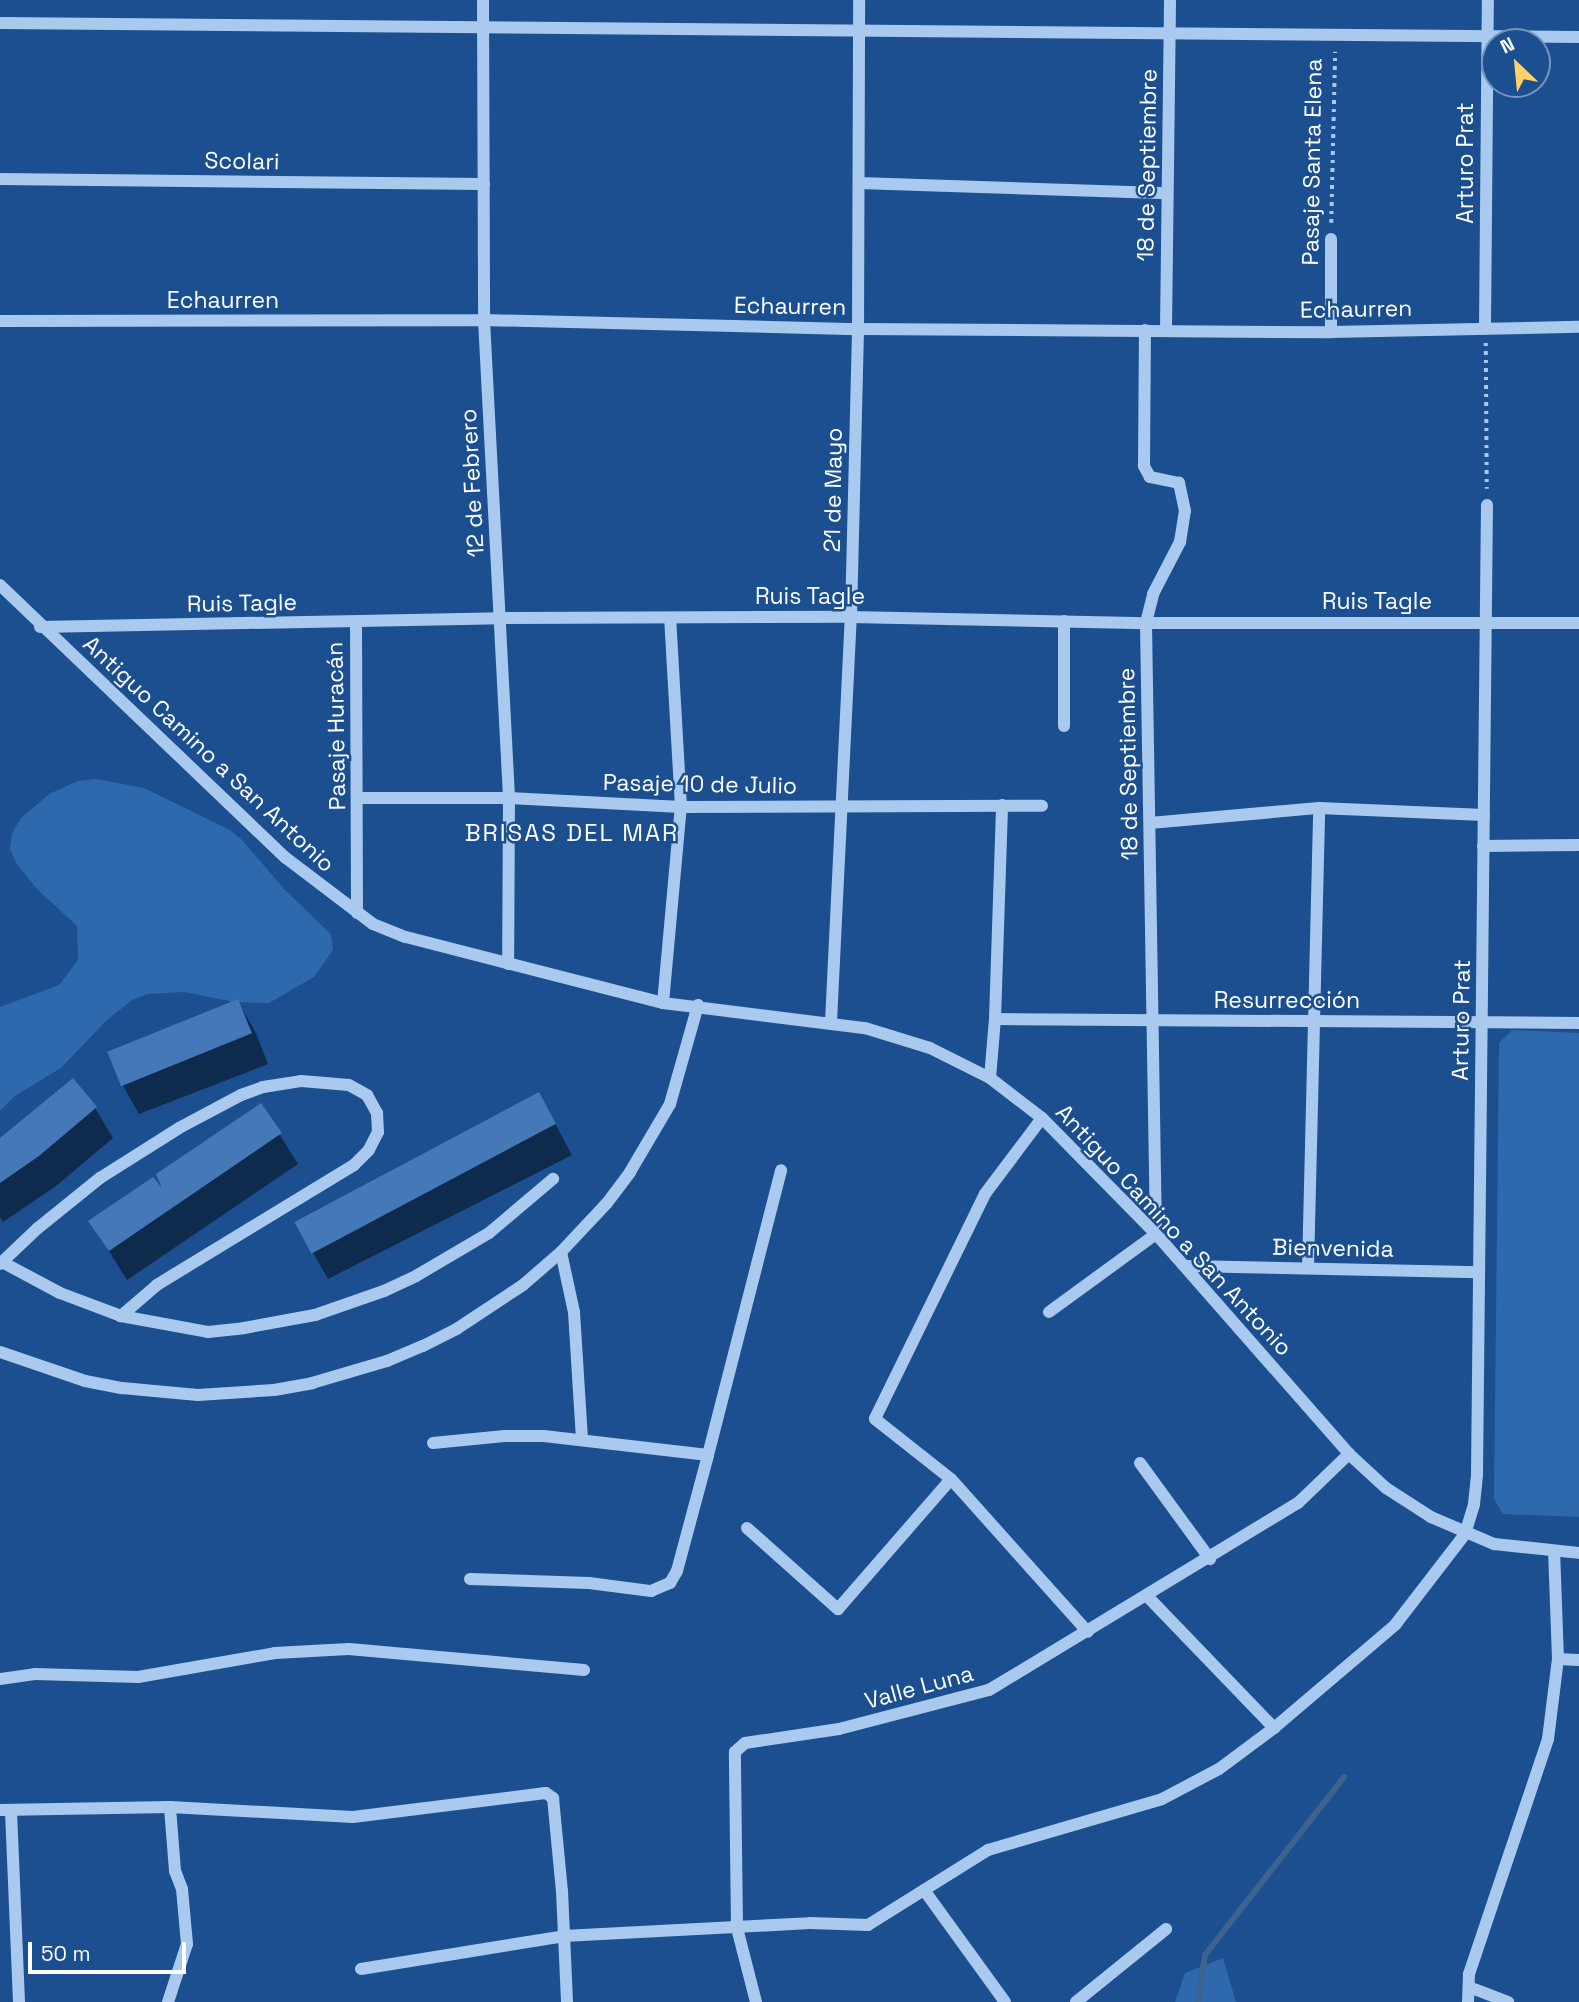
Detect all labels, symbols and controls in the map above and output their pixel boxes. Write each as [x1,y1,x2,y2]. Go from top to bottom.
north arrow [1481,28,1551,98]
text: N [1496,31,1519,60]
street label: Pasaje Santa Elena [1296,58,1328,266]
street label: 18 de Septiembre [1132,68,1162,262]
street label: Arturo Prat [1451,102,1479,224]
street label: Scolari [204,147,280,175]
street label: Echaurren [167,286,279,314]
street label: Echaurren [734,291,846,321]
street label: Echaurren [1300,294,1412,324]
street label: 12 de Febrero [454,408,490,558]
street label: 21 de Mayo [818,427,848,553]
street label: Ruis Tagle [755,582,865,610]
street label: Ruis Tagle [1322,587,1432,615]
street label: Ruis Tagle [186,588,298,618]
street label: Antiguo Camino a San Antonio [77,630,341,878]
street label: Pasaje Huracán [321,641,351,811]
street label: 18 de Septiembre [1113,667,1143,861]
street label: Pasaje 10 de Julio [603,769,797,799]
district label: BRISAS DEL MAR [466,819,678,847]
street label: Arturo Prat [1446,959,1476,1081]
street label: Resurrección [1214,986,1360,1014]
street label: Antiguo Camino a San Antonio [1050,1098,1298,1362]
street label: Bienvenida [1272,1233,1394,1263]
street label: Valle Luna [862,1659,976,1715]
scale bar [32,1928,189,1972]
text: 50 m [41,1940,91,1967]

